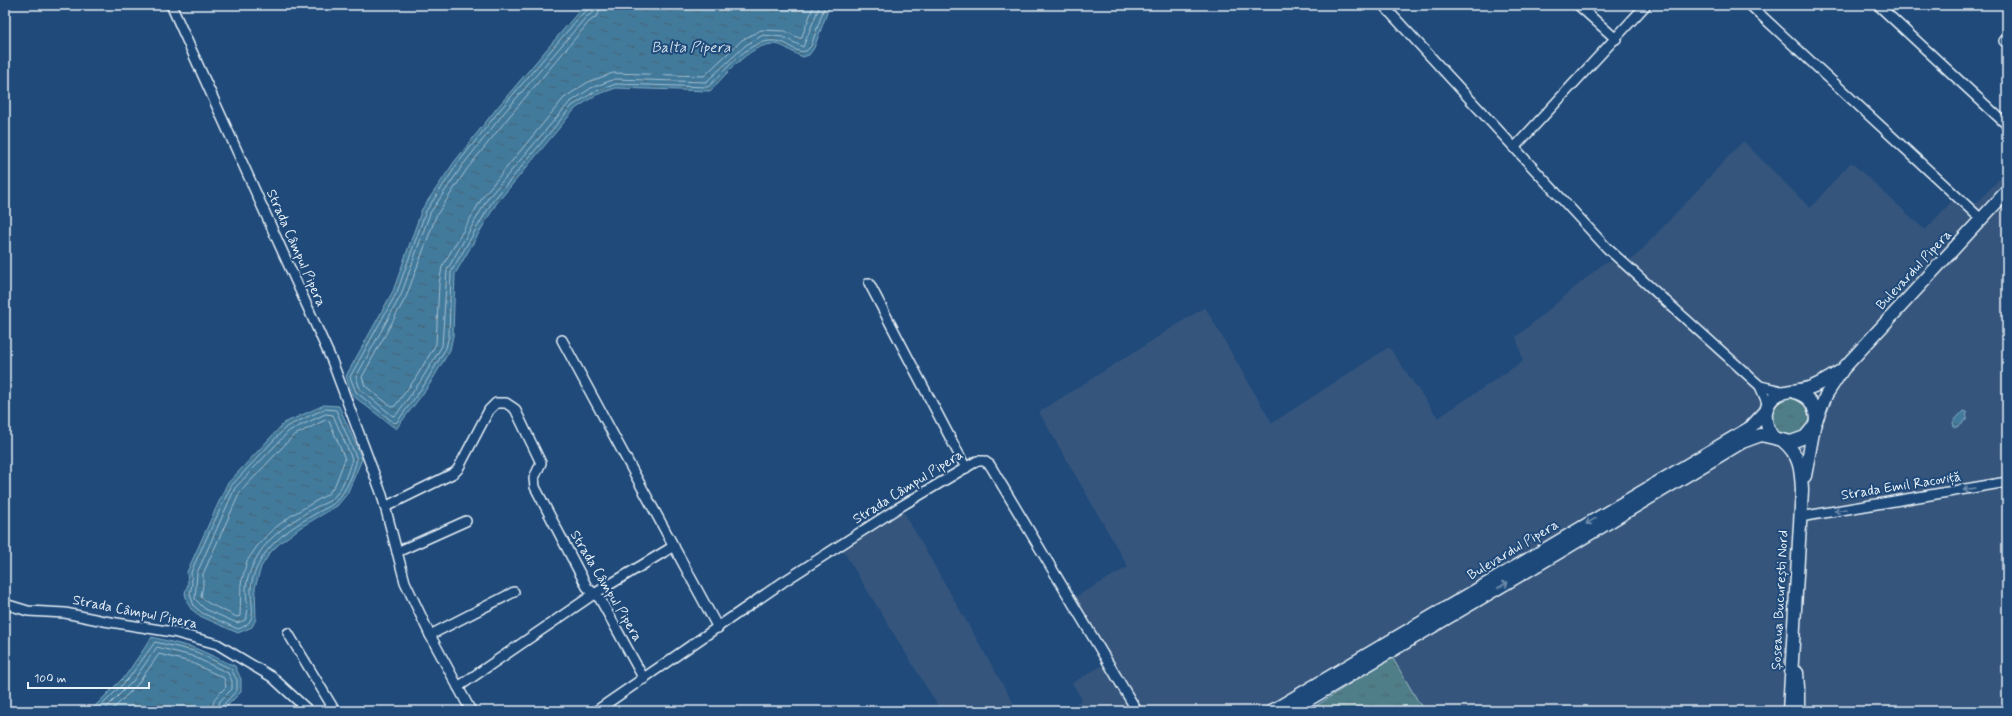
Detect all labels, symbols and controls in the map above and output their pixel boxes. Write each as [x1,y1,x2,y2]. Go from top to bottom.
water label: Balta Pipera [651,38,731,58]
street label: Strada Câmpul Pipera [262,186,330,310]
street label: Bulevardul Pipera [1872,226,1956,314]
street label: Strada Câmpul Pipera [849,446,967,528]
street label: Strada Emil Racoviță [1840,468,1962,504]
one-way arrow [1962,485,1975,493]
one-way arrow [1834,506,1847,514]
street label: Bulevardul Pipera [1464,516,1562,584]
one-way arrow [1585,518,1597,526]
street label: Strada Câmpul Pipera [566,527,646,645]
street label: Șoseaua București Nord [1767,530,1793,670]
one-way arrow [1497,580,1509,588]
street label: Strada Câmpul Pipera [71,591,199,633]
scale bar [28,664,149,690]
text: 100 m [34,671,66,687]

